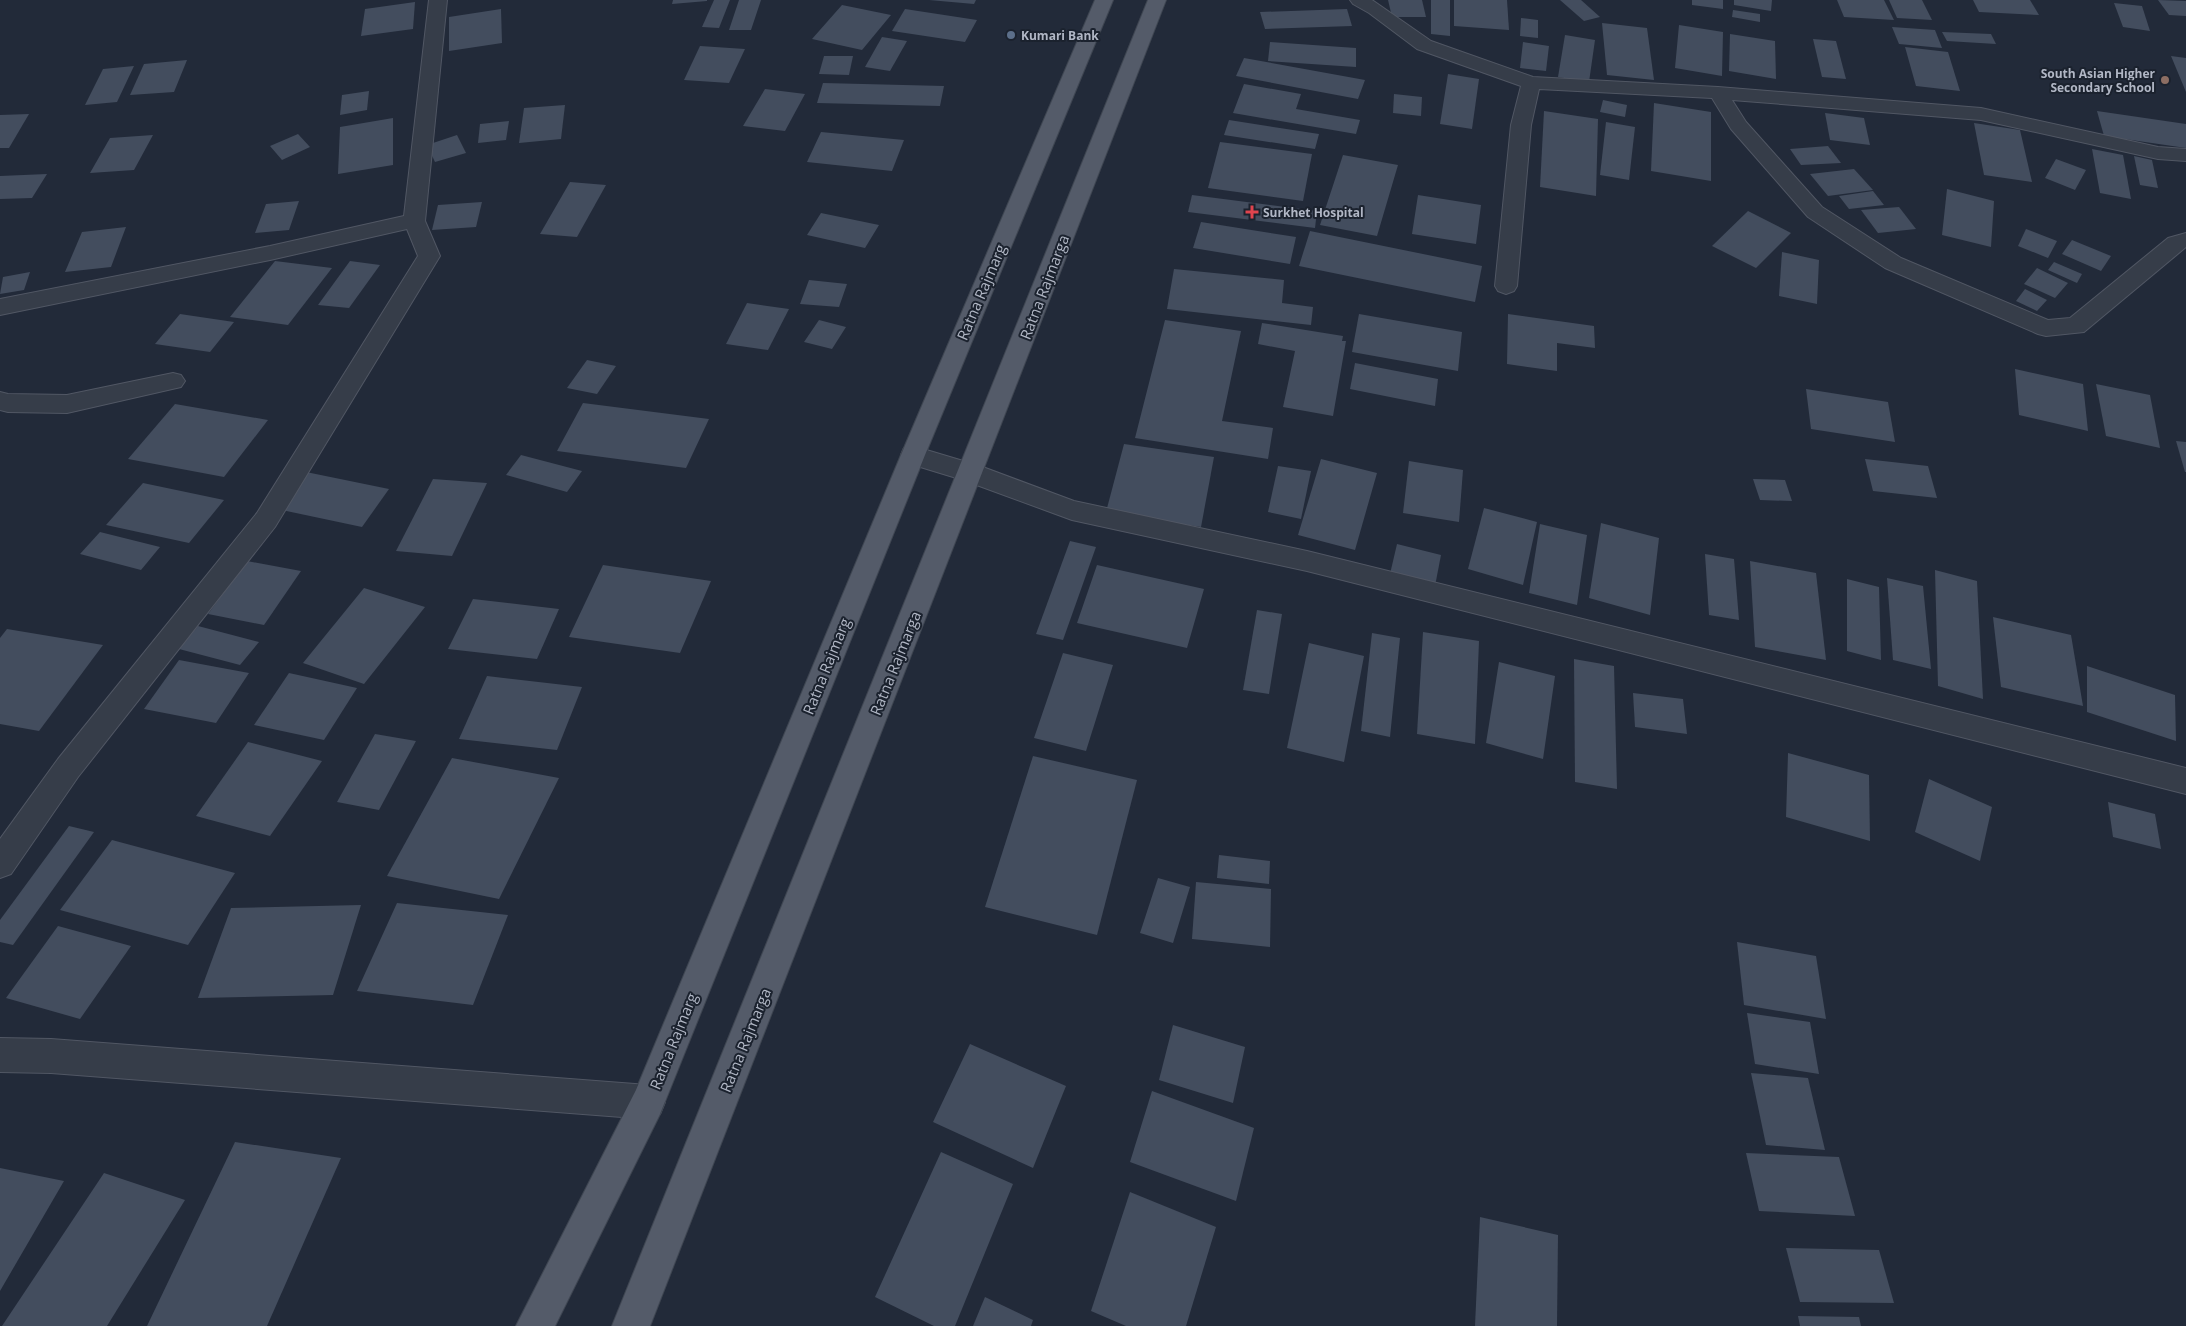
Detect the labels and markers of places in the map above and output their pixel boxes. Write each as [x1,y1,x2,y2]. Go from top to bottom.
place label: Kumari Bank [1021,27,1099,44]
marker: Kumari Bank [1005,29,1017,41]
place label: South Asian Higher Secondary School [2041,65,2156,96]
marker: South Asian Higher Secondary School [2159,74,2171,86]
place label: Surkhet Hospital [1263,204,1364,221]
marker: Surkhet Hospital [1245,205,1259,219]

